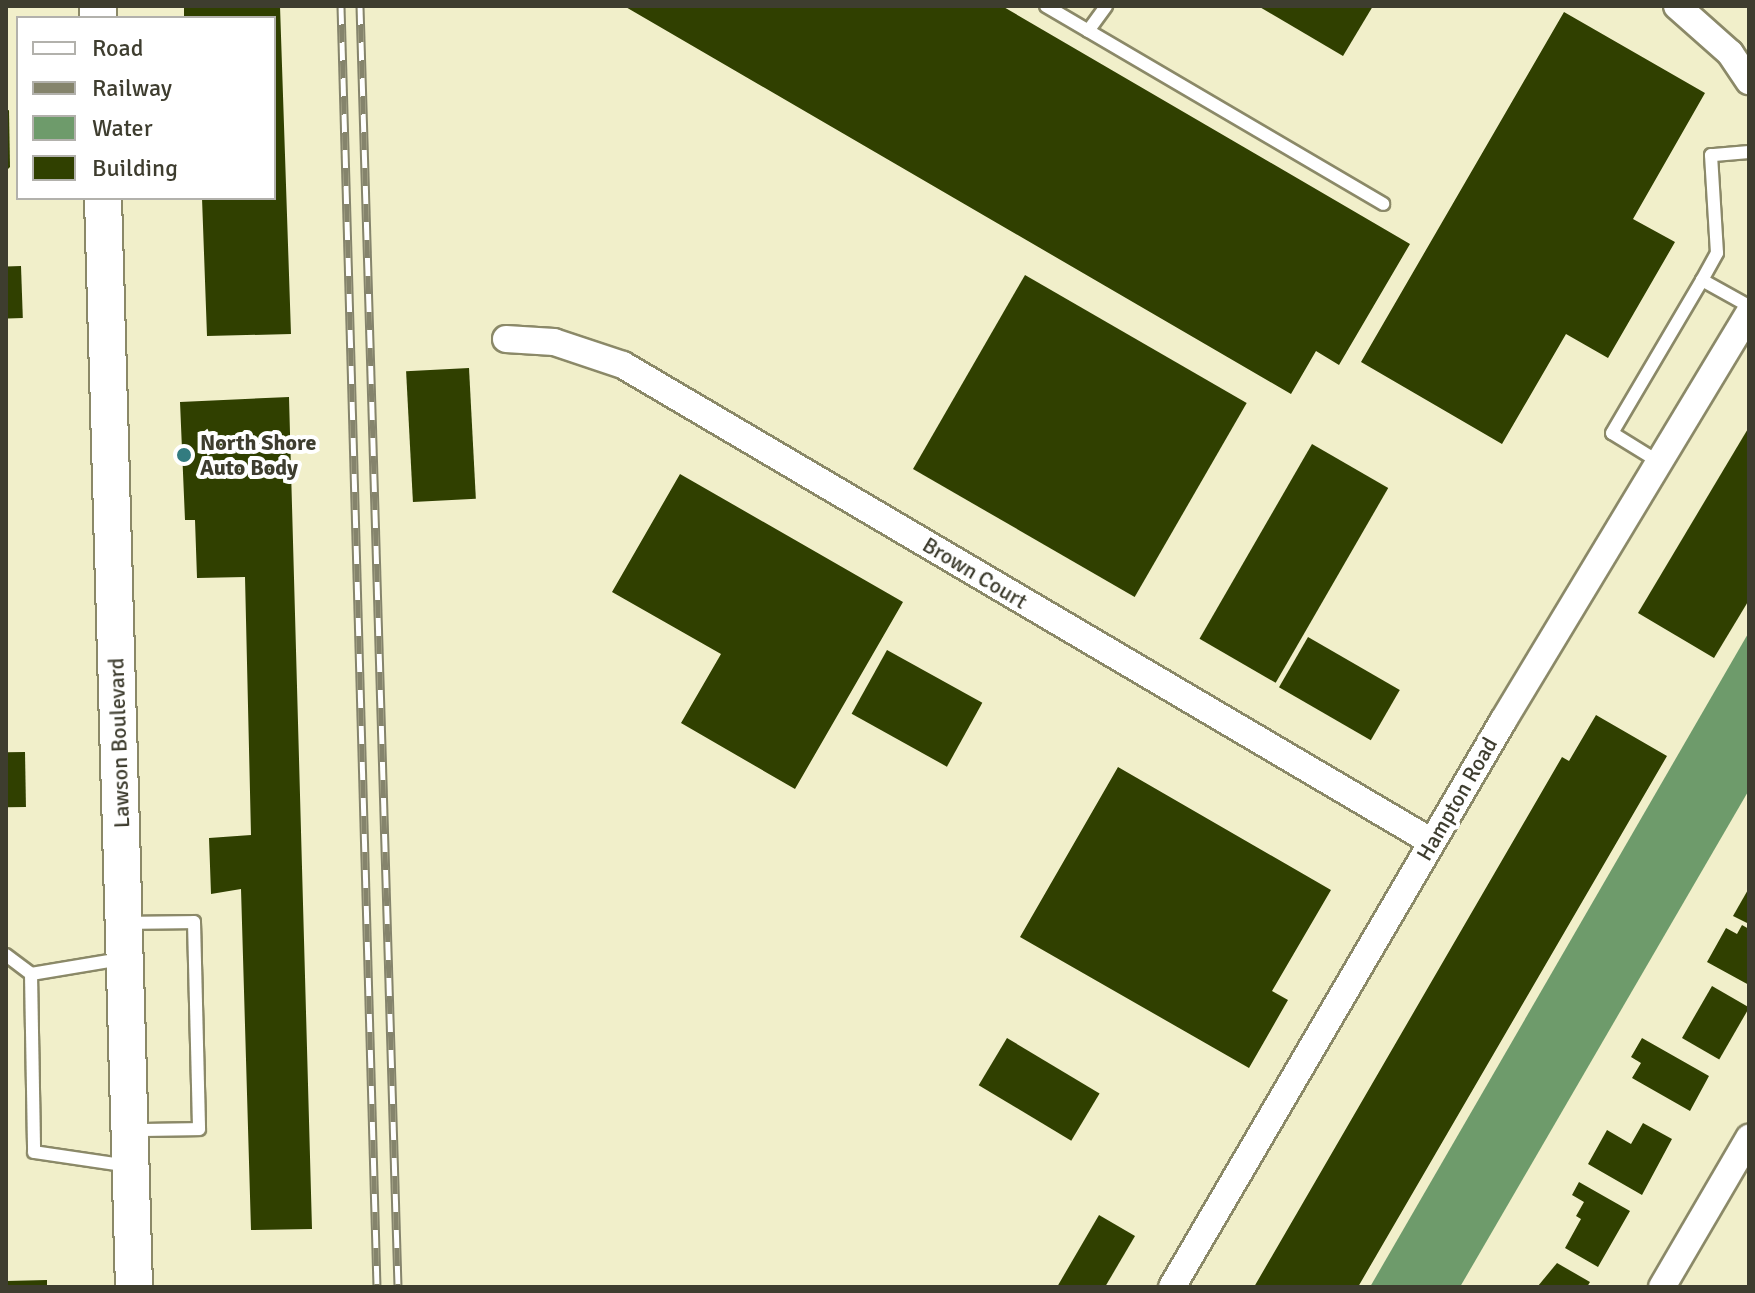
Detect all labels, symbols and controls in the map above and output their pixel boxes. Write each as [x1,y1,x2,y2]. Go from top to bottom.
legend [16,16,276,200]
text: Road [92,33,143,63]
text: Railway [92,73,172,103]
text: Water [92,113,152,143]
text: Building [92,153,178,183]
place label: North Shore Auto Body [200,429,316,480]
marker: North Shore Auto Body [175,446,193,464]
street label: Brown Court [918,531,1032,615]
street label: Lawson Boulevard [103,657,135,829]
street label: Hampton Road [1411,733,1503,865]

